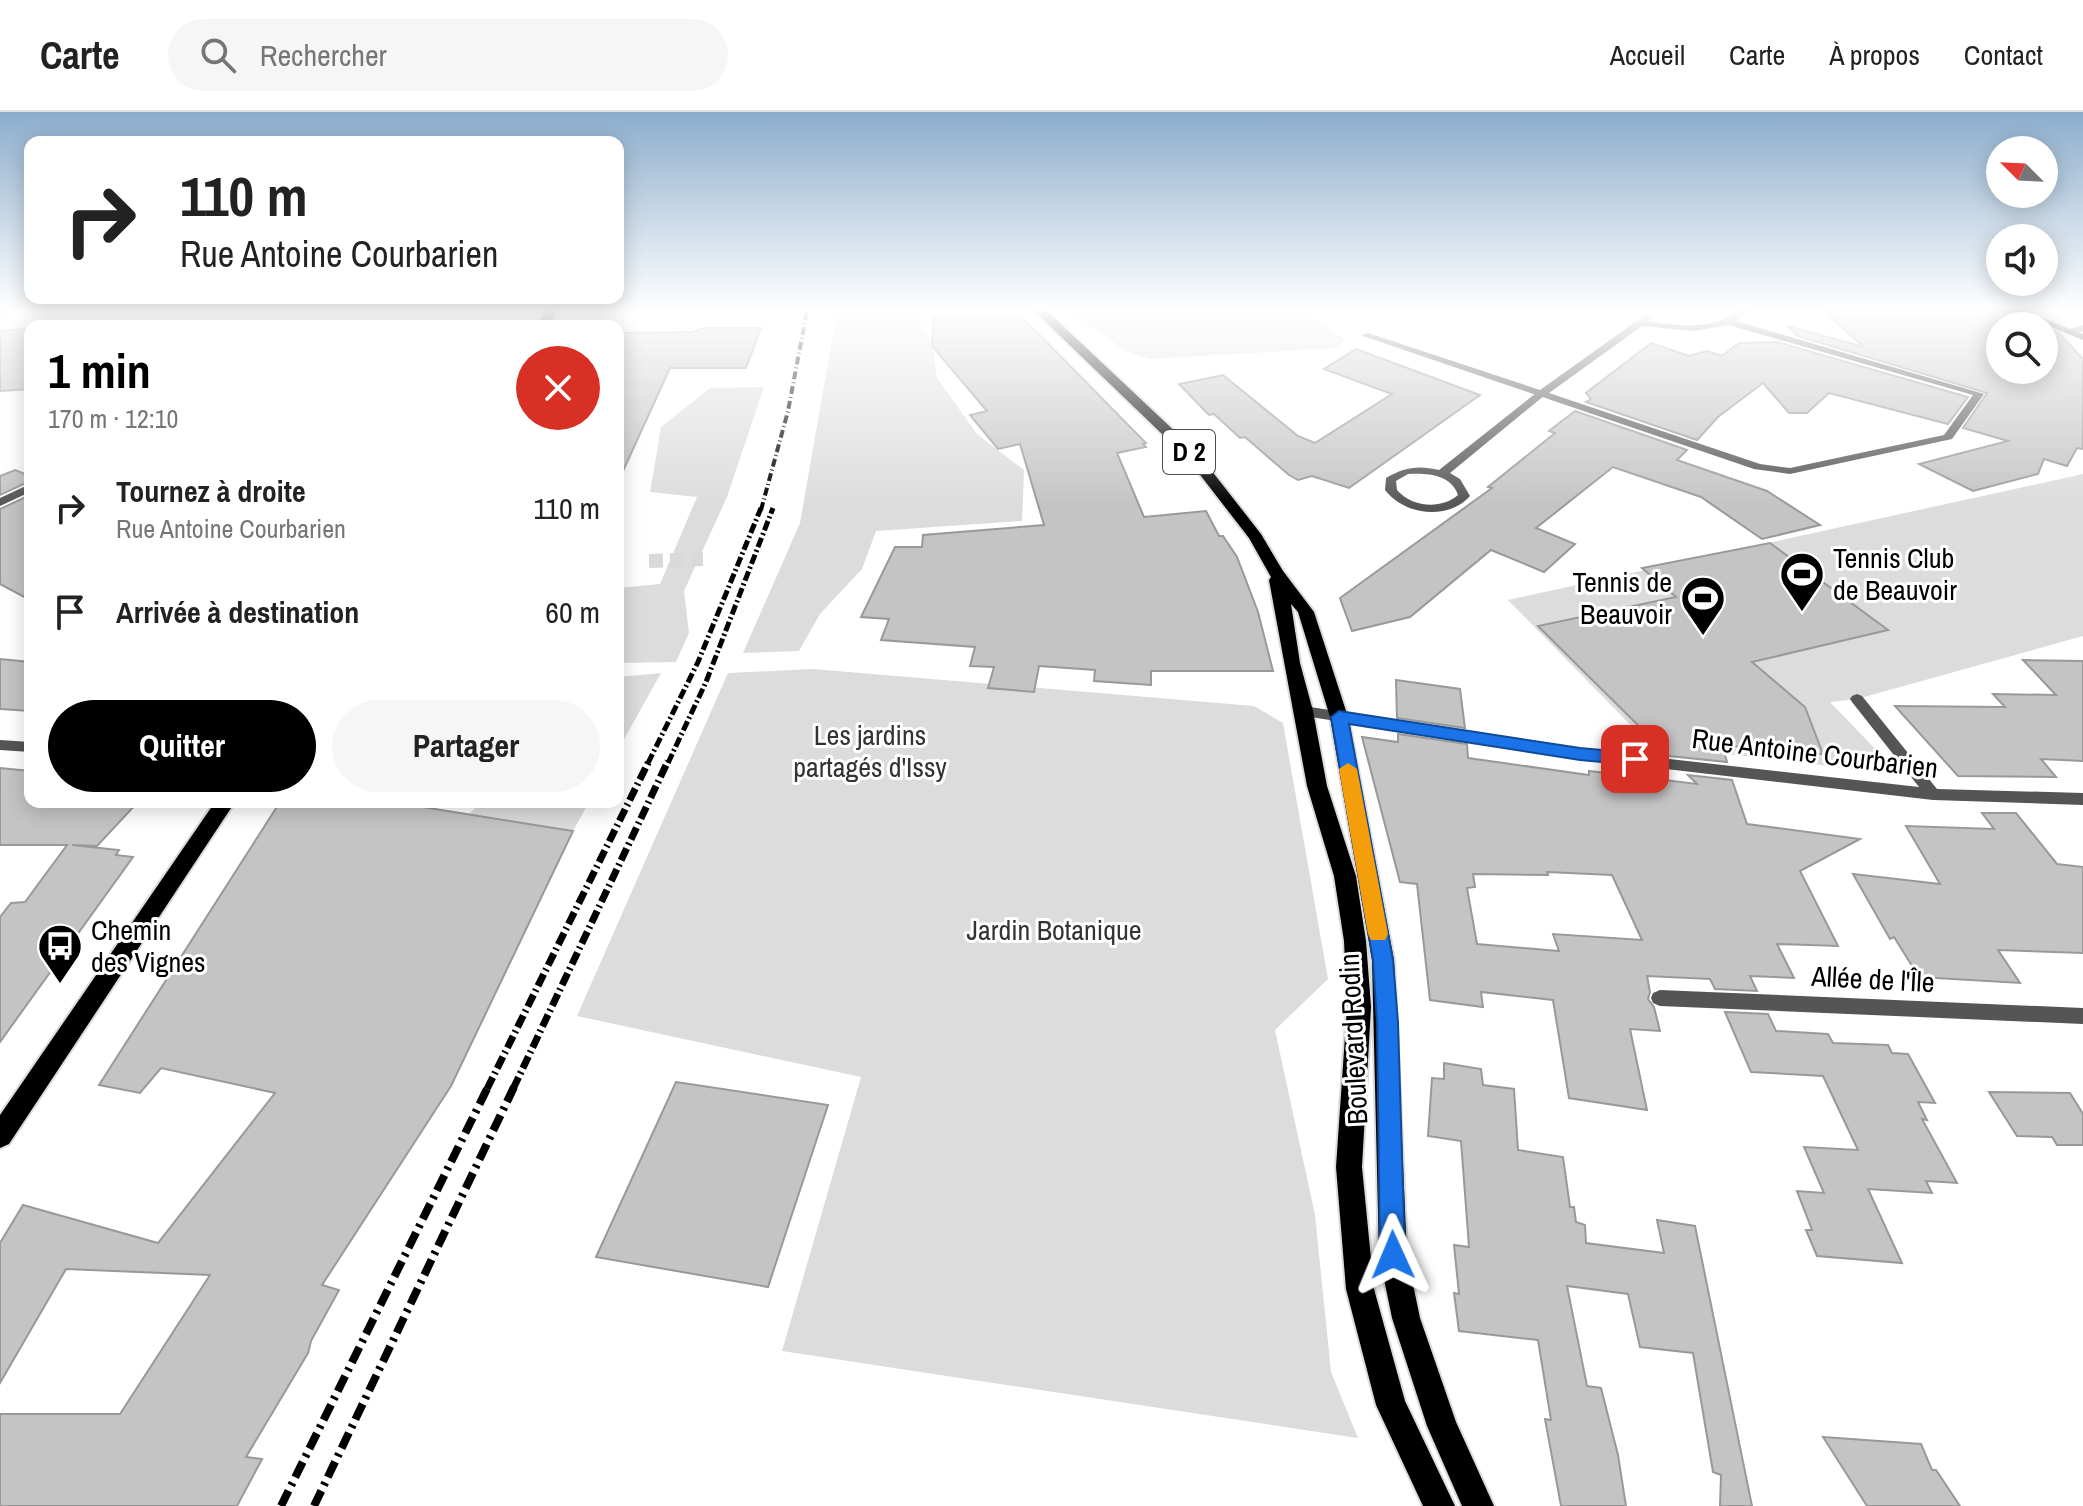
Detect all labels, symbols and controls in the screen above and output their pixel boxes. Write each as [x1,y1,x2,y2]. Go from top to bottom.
search box [168,19,728,91]
text: Carte [40,30,120,81]
icon: search [196,33,240,77]
text: Rechercher [260,35,387,75]
text: Accueil [1610,36,1685,74]
text: Carte [1729,36,1785,74]
text: À propos [1829,36,1920,74]
text: Contact [1964,36,2043,74]
north arrow [1986,136,2058,208]
map controls [1986,136,2058,384]
text: 110 m [180,158,308,233]
icon: right [48,168,152,272]
button: sound [1986,224,2058,296]
text: Rue Antoine Courbarien [180,230,498,278]
button: search [1986,312,2058,384]
text: 1 min [48,338,151,403]
button: close [516,346,600,430]
text: 170 m · 12:10 [48,401,178,436]
road number: D 2 [1163,430,1215,474]
text: Tournez à droite [116,471,306,511]
icon: right [48,486,92,530]
text: 110 m [533,488,600,528]
text: Rue Antoine Courbarien [116,511,346,546]
place label: Tennis Club de Beauvoir [1833,539,1957,609]
sports icon: Tennis Club de Beauvoir [1778,550,1826,613]
place label: Tennis de Beauvoir [1572,563,1672,633]
sports icon: Tennis de Beauvoir [1679,574,1727,637]
icon: arrive [48,590,92,634]
text: Arrivée à destination [116,592,359,632]
text: 60 m [545,592,600,632]
button: Quitter [48,700,316,792]
button: Partager [332,700,600,792]
park label: Les jardins partagés d'Issy [793,716,947,786]
street label: Rue Antoine Courbarien [1690,719,1940,787]
pin [1601,725,1669,793]
icon: arrive [1613,737,1657,781]
place label: Chemin des Vignes [91,911,206,981]
park label: Jardin Botanique [967,911,1141,949]
bus stop icon: Chemin des Vignes [36,922,84,985]
street label: Boulevard Rodin [1330,953,1376,1125]
street label: Allée de l'Île [1810,957,1935,1001]
position arrow [1351,1213,1435,1297]

